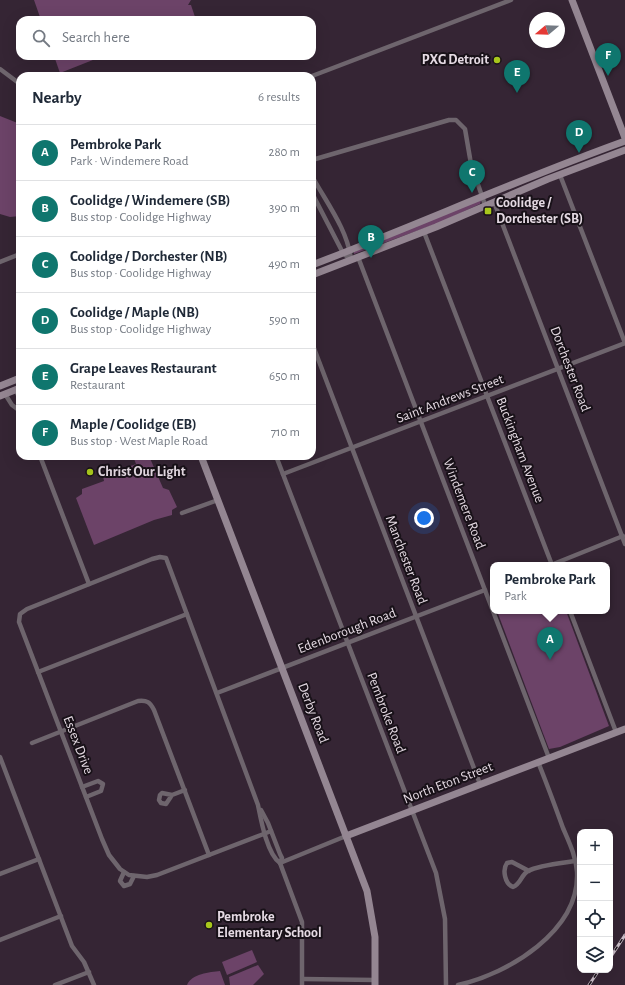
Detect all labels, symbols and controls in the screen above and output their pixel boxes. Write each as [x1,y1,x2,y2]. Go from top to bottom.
north arrow [529,12,565,48]
search box [16,16,316,60]
icon: search [30,27,52,49]
text: Search here [62,30,130,45]
pin: F [595,43,621,76]
place label: PXG Detroit [422,53,489,67]
marker: PXG Detroit [492,55,502,65]
pin: E [504,60,530,93]
text: Nearby [32,89,82,106]
text: 6 results [258,91,300,104]
pin: D [566,120,592,153]
text: Pembroke Park [70,137,162,152]
text: A [41,146,49,159]
text: 280 m [269,146,300,159]
text: Park · Windemere Road [70,155,188,168]
pin: C [459,160,485,193]
text: Coolidge / Windemere (SB) [70,193,231,208]
place label: Coolidge / Dorchester (SB) [496,196,583,226]
text: B [41,202,49,215]
text: 390 m [269,202,300,215]
marker: Coolidge / Dorchester (SB) [483,206,493,216]
text: Bus stop · Coolidge Highway [70,211,211,224]
pin: B [358,225,384,258]
text: Coolidge / Dorchester (NB) [70,249,228,264]
text: C [42,258,48,271]
text: 490 m [268,258,300,271]
text: Bus stop · Coolidge Highway [70,267,211,280]
text: Coolidge / Maple (NB) [70,305,200,320]
text: D [41,314,49,327]
text: 590 m [269,314,300,327]
text: Bus stop · Coolidge Highway [70,323,211,336]
street label: Dorchester Road [547,324,593,414]
text: Grape Leaves Restaurant [70,361,217,376]
text: E [42,370,48,383]
text: 650 m [269,370,300,383]
street label: Saint Andrews Street [395,372,506,426]
text: Restaurant [70,379,125,392]
street label: Buckingham Avenue [493,395,547,505]
text: Maple / Coolidge (EB) [70,417,197,432]
text: F [42,426,48,439]
text: 710 m [271,426,300,439]
text: Bus stop · West Maple Road [70,435,208,448]
street label: Windemere Road [440,457,488,551]
place label: Christ Our Light [98,465,186,479]
marker: Christ Our Light [85,467,95,477]
your location [414,508,434,528]
street label: Manchester Road [383,514,429,606]
popup [490,562,610,614]
text: Pembroke Park [504,572,596,587]
text: Park [504,590,527,603]
street label: Edenborough Road [296,606,398,656]
pin: A [537,627,563,660]
street label: Pembroke Road [364,671,408,755]
street label: Derby Road [295,681,331,745]
street label: Essex Drive [61,714,95,776]
street label: North Eton Street [401,759,495,806]
map controls [577,829,613,973]
button: + [577,829,613,865]
button: − [577,865,613,901]
button: locate [577,901,613,937]
place label: Pembroke Elementary School [217,910,322,940]
marker: Pembroke Elementary School [204,920,214,930]
button: layers [577,937,613,973]

